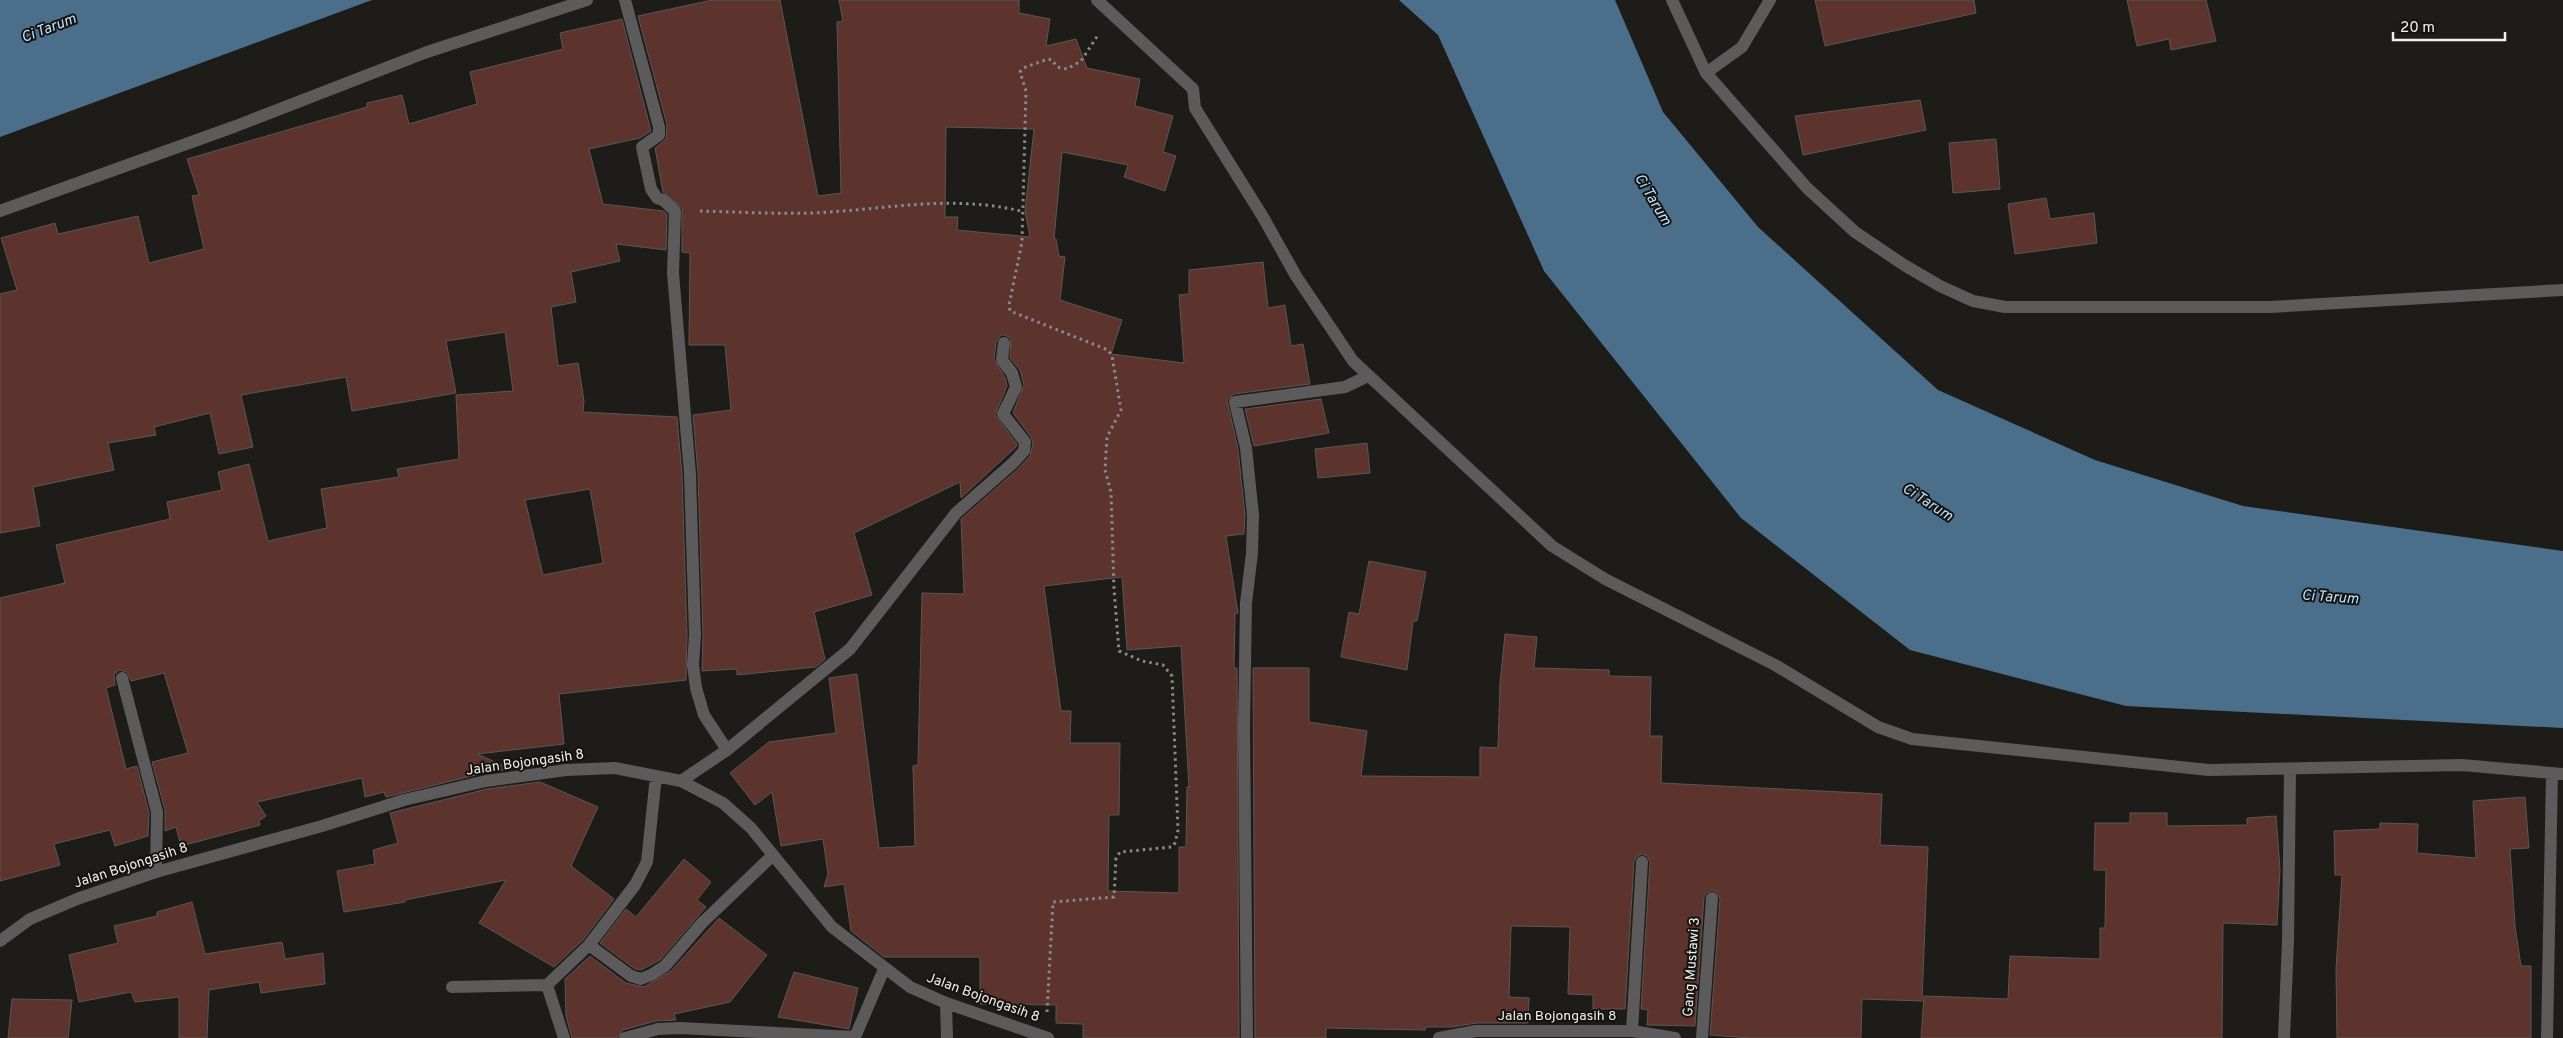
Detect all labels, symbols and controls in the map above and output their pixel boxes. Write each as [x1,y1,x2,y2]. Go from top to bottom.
water label: Ci Tarum [19,10,80,48]
scale bar [2393,10,2506,42]
text: 20 m [2400,19,2435,38]
water label: Ci Tarum [1629,171,1675,230]
water label: Ci Tarum [1898,479,1957,527]
water label: Ci Tarum [2301,587,2360,610]
street label: Jalan Bojongasih 8 [465,746,585,780]
street label: Jalan Bojongasih 8 [72,840,190,892]
street label: Gang Mustawi 3 [1680,917,1704,1017]
street label: Jalan Bojongasih 8 [924,970,1042,1026]
street label: Jalan Bojongasih 8 [1497,1008,1617,1025]

